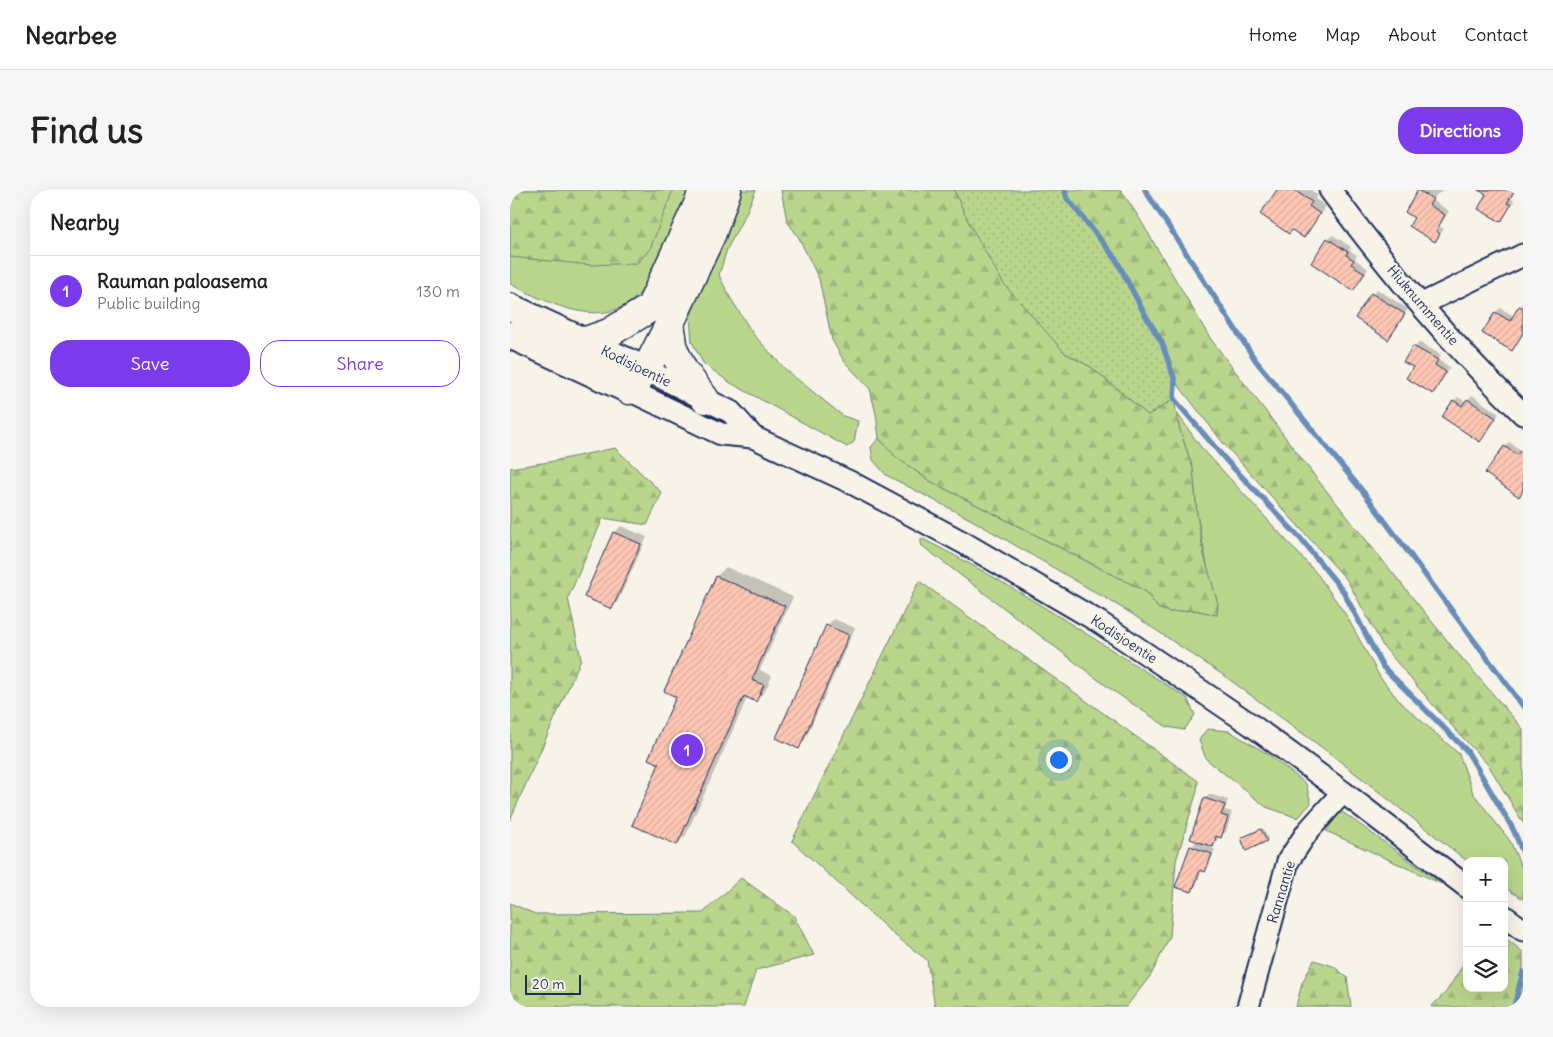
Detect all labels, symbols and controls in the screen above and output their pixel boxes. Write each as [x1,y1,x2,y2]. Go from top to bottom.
text: Nearbee [25,20,117,50]
text: Home [1249,23,1297,46]
text: Map [1325,23,1360,46]
text: About [1388,23,1436,46]
text: Contact [1464,23,1528,46]
button: Directions [1398,107,1523,154]
text: Find us [30,108,143,152]
text: Nearby [50,209,120,236]
street label: Hiuknummentie [1383,261,1463,349]
text: Rauman paloasema [97,269,268,293]
text: 1 [63,281,69,301]
text: 130 m [416,281,460,301]
text: Public building [97,293,200,313]
button: Save [50,340,250,387]
button: Share [260,340,460,387]
street label: Kodisjoentie [598,341,674,391]
street label: Kodisjoentie [1087,611,1161,667]
pin: 1 [671,731,703,769]
your location [1046,747,1072,773]
map controls [1463,857,1508,992]
button: + [1463,857,1508,902]
street label: Rannantie [1263,859,1299,925]
button: − [1463,902,1508,947]
button: layers [1463,947,1508,992]
scale bar [525,972,581,995]
text: 20 m [532,975,565,993]

